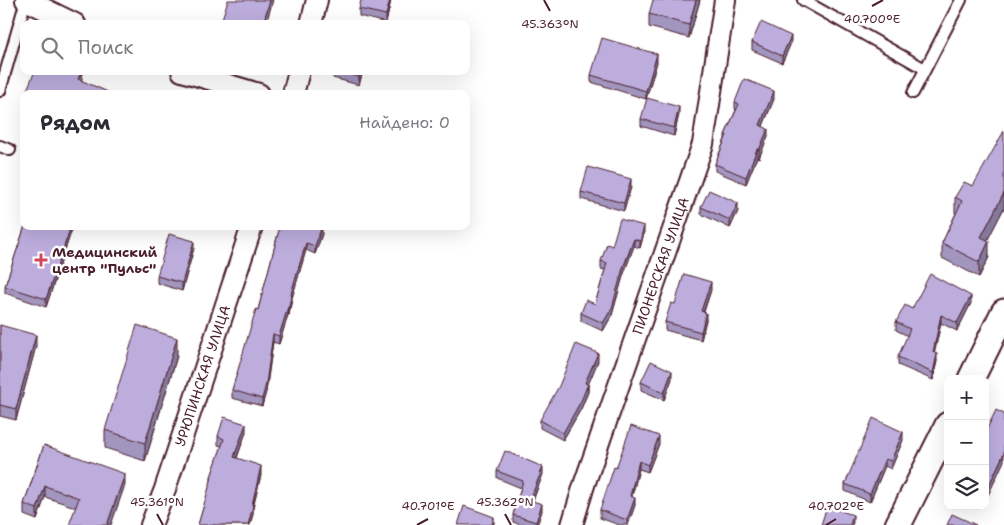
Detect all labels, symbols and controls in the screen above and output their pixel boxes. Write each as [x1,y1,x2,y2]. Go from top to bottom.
text: 40.700°E [844,11,900,27]
text: 45.363°N [521,16,579,32]
search box [20,20,470,75]
icon: search [38,34,66,62]
text: Поиск [78,35,133,60]
text: Рядом [40,109,110,137]
text: Найдено: 0 [359,112,450,133]
street label: ПИОНЕРСКАЯ УЛИЦА [628,195,693,337]
place label: Медицинский центр "Пульс" [52,243,158,277]
marker: Медицинский центр "Пульс" [34,253,48,267]
street label: УРЮПИНСКАЯ УЛИЦА [171,303,234,449]
map controls [944,375,989,510]
button: + [944,375,989,420]
button: − [944,420,989,465]
button: layers [944,465,989,510]
text: 45.361°N [130,494,184,510]
text: 45.362°N [476,494,534,510]
text: 40.701°E [402,498,454,514]
text: 40.702°E [808,498,864,514]

